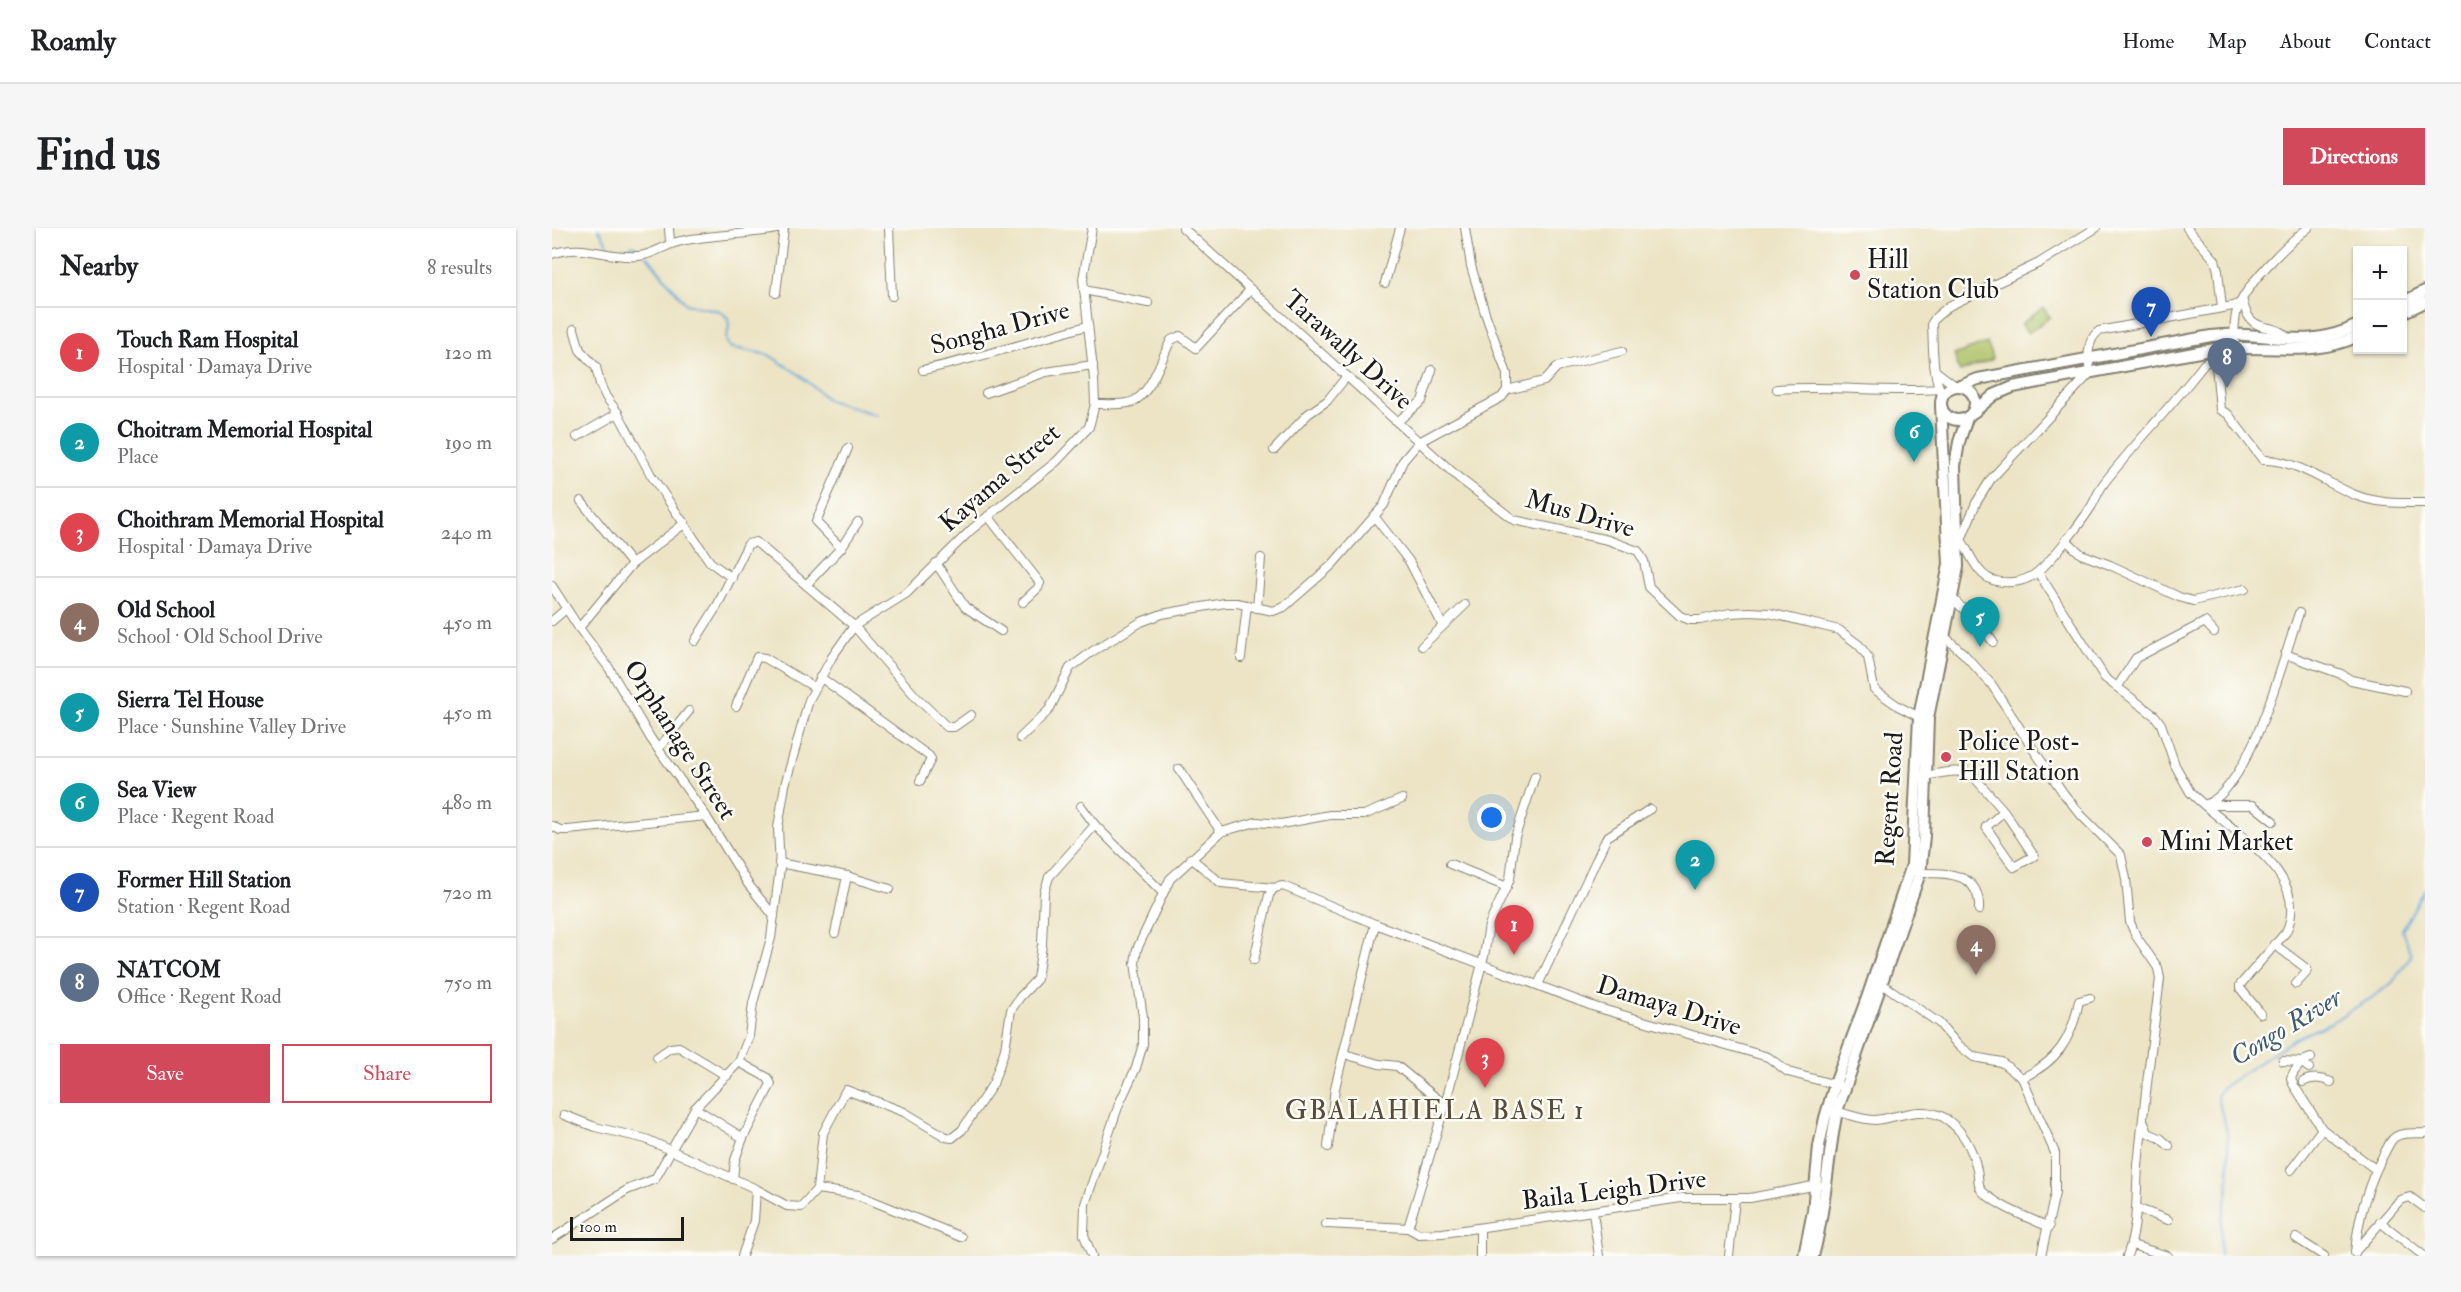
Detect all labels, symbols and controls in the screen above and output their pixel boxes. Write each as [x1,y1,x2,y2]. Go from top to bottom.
text: Roamly [30,24,116,59]
text: Home [2122,28,2174,55]
text: Map [2207,28,2247,55]
text: About [2280,28,2331,55]
text: Contact [2364,28,2431,55]
button: Directions [2283,128,2425,185]
text: Find us [36,130,160,182]
place label: Hill Station Club [1867,244,1999,306]
map controls [2353,246,2407,354]
button: + [2353,246,2407,300]
text: Nearby [60,251,138,283]
text: 8 results [427,255,492,280]
marker: Hill Station Club [1848,268,1862,282]
street label: Tarawally Drive [1277,283,1420,417]
pin: 7 [2132,288,2170,337]
street label: Songha Drive [927,294,1073,362]
button: − [2353,300,2407,354]
text: Touch Ram Hospital [117,326,298,354]
pin: 8 [2208,338,2246,388]
text: 1 [76,340,83,365]
text: 120 m [445,340,492,365]
text: Hospital · Damaya Drive [117,354,312,379]
pin: 6 [1894,412,1934,462]
text: Choitram Memorial Hospital [117,416,372,444]
street label: Kayama Street [933,417,1067,539]
text: 2 [74,430,85,455]
text: 190 m [445,430,492,455]
text: Place [117,444,158,469]
street label: Mus Drive [1522,483,1638,545]
text: Choithram Memorial Hospital [117,506,384,534]
text: 3 [76,520,83,545]
text: 240 m [441,520,492,545]
text: Hospital · Damaya Drive [117,534,312,559]
text: Old School [117,596,215,624]
pin: 5 [1960,598,2000,647]
text: 4 [74,610,85,635]
text: 450 m [443,610,492,635]
text: School · Old School Drive [117,624,323,649]
street label: Orphanage Street [616,654,744,826]
text: Sierra Tel House [117,686,264,714]
text: 5 [75,700,84,725]
text: 450 m [443,700,492,725]
text: Place · Sunshine Valley Drive [117,714,346,739]
place label: Police Post- Hill Station [1958,726,2080,788]
street label: Regent Road [1869,731,1911,867]
marker: Police Post- Hill Station [1939,750,1953,764]
text: Sea View [117,776,196,804]
text: 6 [74,790,85,815]
text: 480 m [442,790,492,815]
your location [1477,803,1506,832]
text: Place · Regent Road [117,804,274,829]
place label: Mini Market [2159,826,2294,858]
marker: Mini Market [2140,835,2154,849]
pin: 2 [1676,840,1714,890]
text: Former Hill Station [117,866,291,894]
text: 7 [75,880,84,905]
text: 720 m [443,880,492,905]
text: Station · Regent Road [117,894,290,919]
pin: 1 [1494,906,1534,955]
pin: 4 [1956,926,1996,975]
text: NATCOM [117,956,221,984]
street label: Damaya Drive [1593,969,1745,1043]
text: 8 [75,970,84,995]
text: 750 m [444,970,492,995]
water label: Congo River [2224,980,2350,1073]
text: Office · Regent Road [117,984,282,1009]
pin: 3 [1466,1038,1504,1088]
button: Save [60,1044,270,1103]
button: Share [282,1044,492,1103]
district label: GBALAHIELA BASE 1 [1285,1094,1585,1127]
street label: Baila Leigh Drive [1520,1163,1708,1217]
scale bar [570,1214,684,1242]
text: 100 m [579,1217,617,1237]

